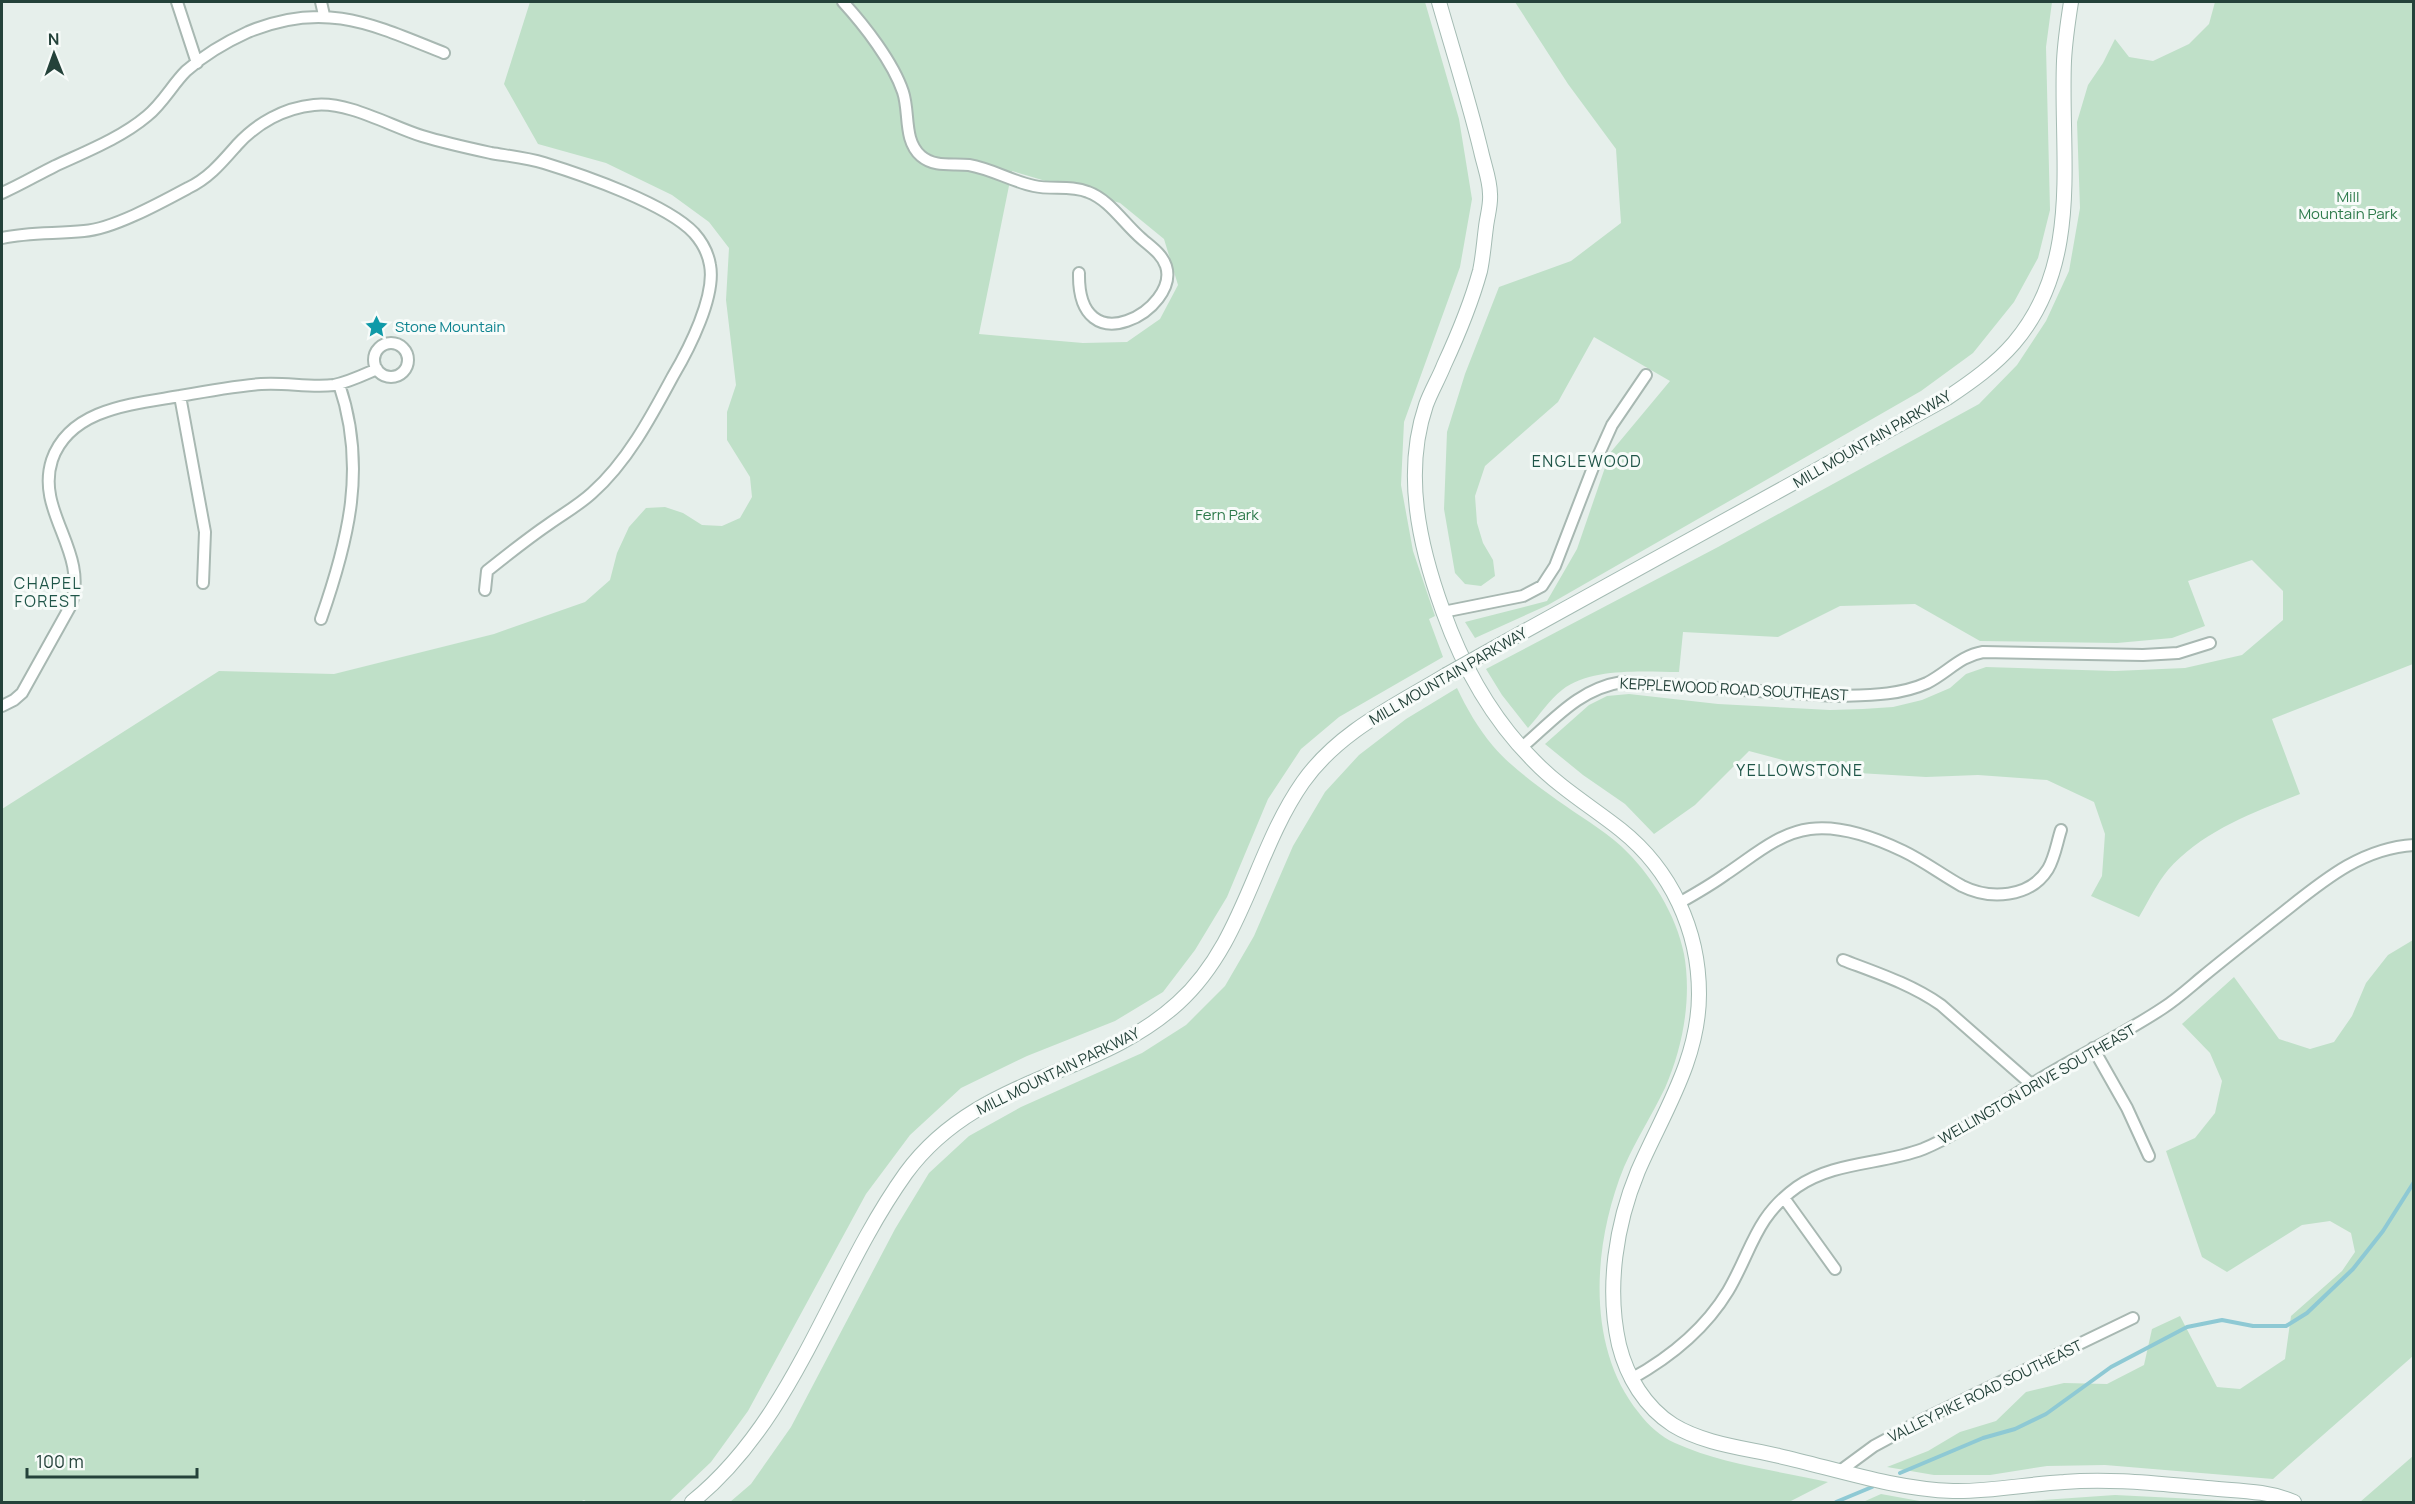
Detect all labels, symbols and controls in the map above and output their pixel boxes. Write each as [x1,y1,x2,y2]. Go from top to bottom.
north arrow [24,24,84,84]
text: N [48,28,60,50]
park label: Mill Mountain Park [2299,186,2398,224]
place icon: Stone Mountain [364,313,390,339]
place label: Stone Mountain [395,316,506,337]
street label: MILL MOUNTAIN PARKWAY [1789,385,1955,493]
district label: ENGLEWOOD [1532,450,1642,472]
park label: Fern Park [1195,504,1259,525]
district label: CHAPEL FOREST [14,572,82,612]
street label: MILL MOUNTAIN PARKWAY [1365,622,1531,730]
street label: KEPPLEWOOD ROAD SOUTHEAST [1619,673,1849,705]
district label: YELLOWSTONE [1736,759,1864,781]
street label: WELLINGTON DRIVE SOUTHEAST [1935,1019,2139,1149]
street label: MILL MOUNTAIN PARKWAY [973,1022,1144,1120]
street label: VALLEY PIKE ROAD SOUTHEAST [1884,1335,2086,1447]
scale bar [27,1441,196,1479]
text: 100 m [36,1449,84,1473]

